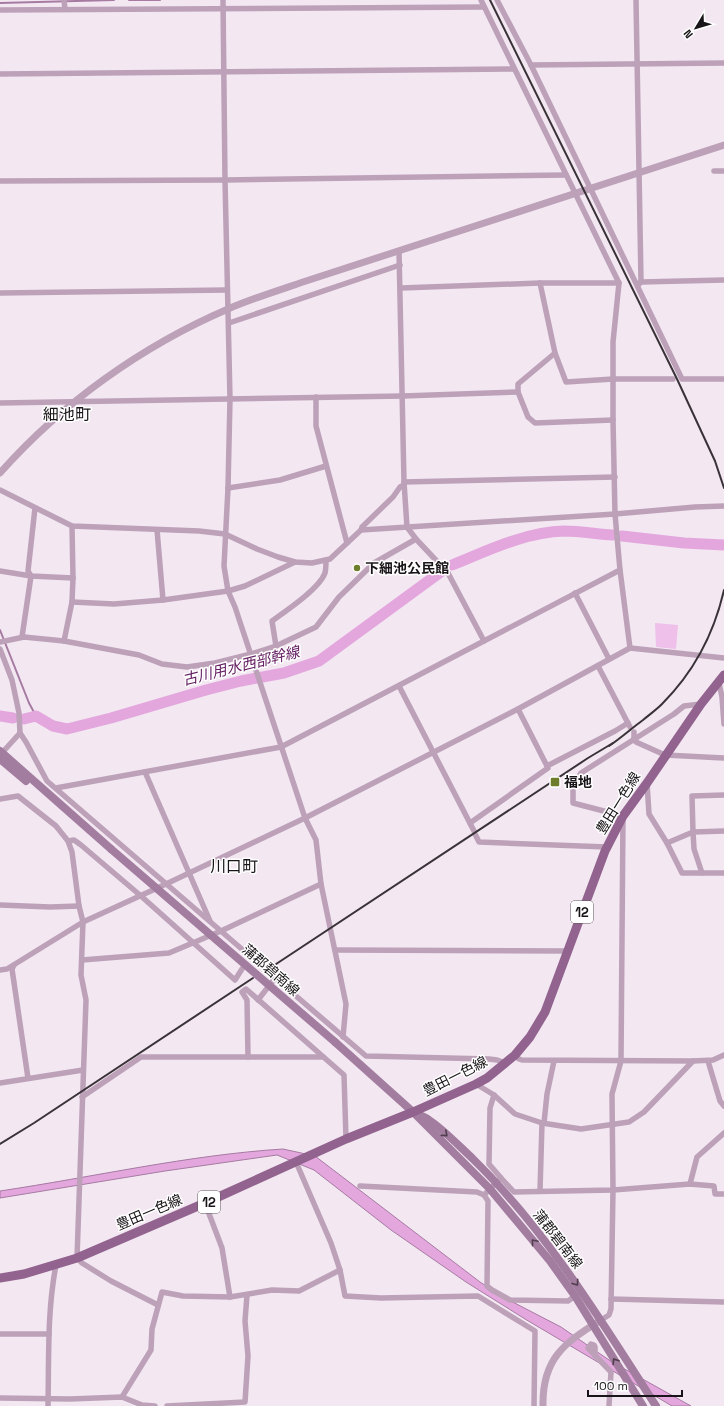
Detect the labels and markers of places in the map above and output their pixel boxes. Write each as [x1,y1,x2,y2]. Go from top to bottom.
place label: 下細池公民館 [365,559,449,577]
marker: 下細池公民館 [352,563,362,573]
place label: 福地 [564,773,592,791]
marker: 福地 [549,776,561,788]

